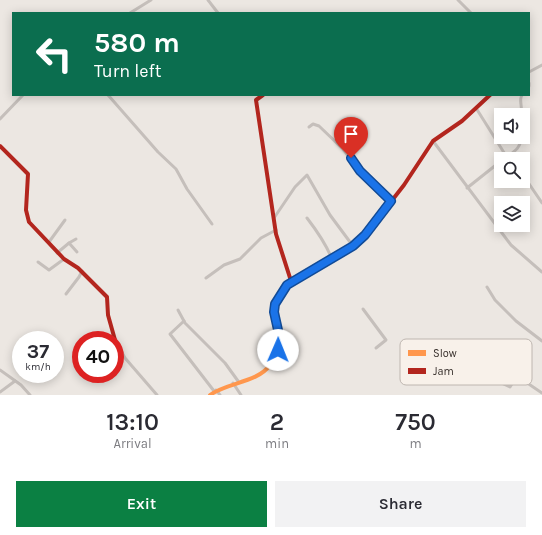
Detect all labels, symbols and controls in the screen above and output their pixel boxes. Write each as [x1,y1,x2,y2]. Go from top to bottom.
text: 580 m [94,26,180,59]
icon: left [28,28,80,80]
text: Turn left [94,60,162,82]
map controls [494,108,530,232]
button: sound [494,108,530,144]
pin [334,117,368,158]
icon: arrive [340,123,362,145]
button: search [494,152,530,188]
button: layers [494,196,530,232]
position arrow [257,329,299,371]
speed limit sign: 40 [72,331,124,383]
legend [400,339,532,385]
text: 37 [27,340,49,363]
text: Slow [433,347,457,360]
text: km/h [25,361,51,373]
text: Jam [433,365,454,378]
text: 13:10 [106,408,159,436]
text: 2 [270,408,284,436]
text: 750 [395,408,436,436]
text: Arrival [114,436,152,451]
text: min [265,436,289,451]
text: m [409,436,422,451]
button: Exit [16,481,267,527]
button: Share [275,481,526,527]

